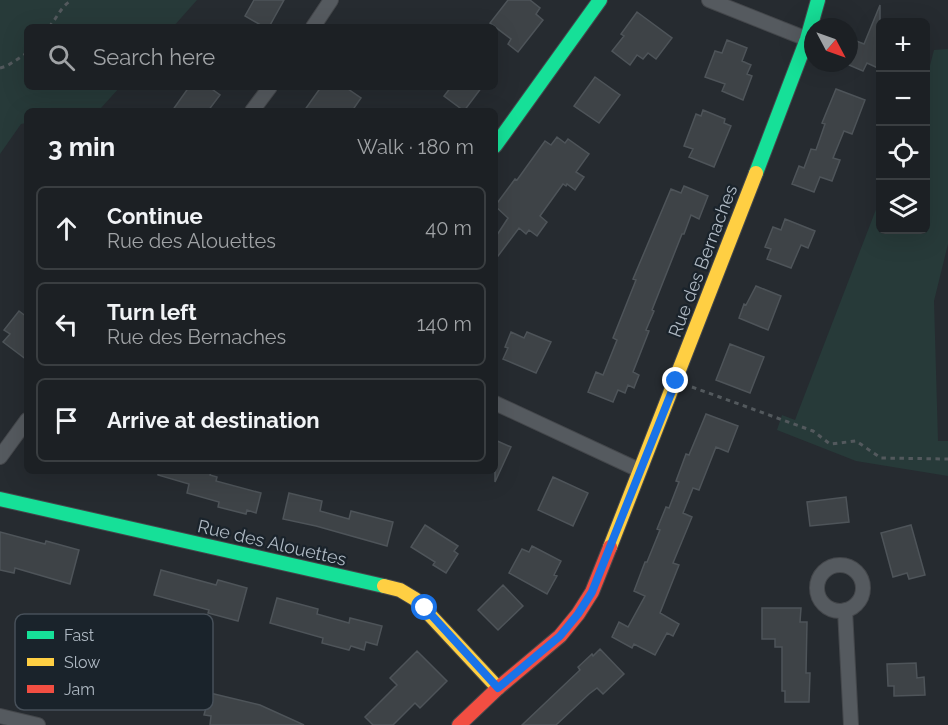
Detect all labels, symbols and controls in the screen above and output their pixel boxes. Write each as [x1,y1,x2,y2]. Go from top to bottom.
north arrow [804,18,858,72]
map controls [876,18,930,234]
button: + [876,18,930,72]
search box [24,24,498,90]
icon: search [45,41,78,74]
text: Search here [93,44,215,70]
button: − [876,72,930,126]
button: locate [876,126,930,180]
text: 3 min [48,132,115,162]
text: Walk · 180 m [357,135,474,159]
button: layers [876,180,930,234]
street label: Rue des Bernaches [664,181,741,340]
text: Continue [107,203,203,229]
icon: ahead [50,212,83,245]
text: 40 m [425,216,472,240]
text: Rue des Alouettes [107,229,276,253]
text: Turn left [107,299,197,325]
icon: left [50,308,83,341]
text: 140 m [417,312,472,336]
text: Rue des Bernaches [107,325,286,349]
route end [662,367,688,393]
icon: arrive [50,404,83,437]
text: Arrive at destination [107,407,320,433]
street label: Rue des Alouettes [196,515,349,570]
route start [411,594,437,620]
legend [15,614,213,710]
text: Fast [64,626,95,645]
text: Slow [64,653,100,672]
text: Jam [64,680,95,699]

